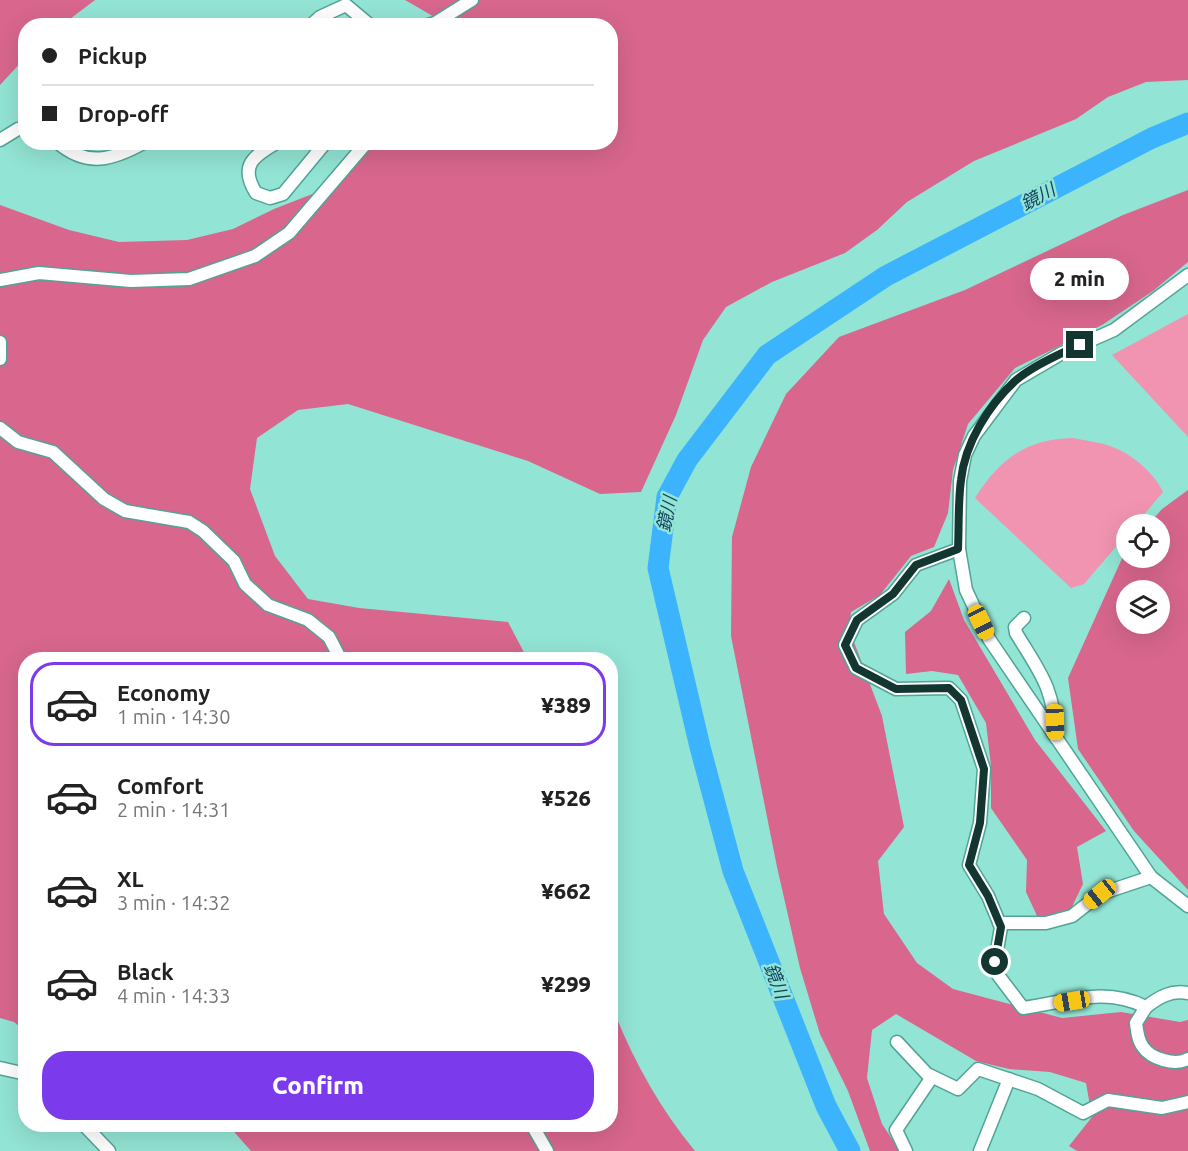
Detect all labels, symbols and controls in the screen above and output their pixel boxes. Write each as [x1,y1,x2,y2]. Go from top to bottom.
text: Pickup [78,43,147,68]
text: Drop-off [78,101,168,126]
water label: 鏡川 [1017,178,1060,213]
callout: 2 min [1030,258,1130,300]
text: 2 min [1054,267,1105,290]
route end [1066,331,1093,358]
water label: 鏡川 [652,492,680,533]
map controls [1116,514,1170,634]
button: locate [1116,514,1170,568]
button: layers [1116,580,1170,634]
car [965,602,997,642]
icon: car [45,677,99,731]
text: Economy [117,680,210,705]
text: ¥389 [541,692,591,717]
car [1045,704,1065,740]
text: 1 min · 14:30 [117,705,231,728]
icon: car [45,770,99,824]
text: Comfort [117,773,204,798]
text: ¥526 [541,785,591,810]
text: 2 min · 14:31 [117,798,231,821]
icon: car [45,863,99,917]
text: XL [117,866,144,891]
car [1080,876,1120,912]
text: ¥662 [541,878,591,903]
text: 3 min · 14:32 [117,891,231,914]
route start [981,948,1008,975]
icon: car [45,956,99,1010]
text: Black [117,959,174,984]
water label: 鏡川 [761,960,793,1003]
text: ¥299 [541,971,591,996]
text: 4 min · 14:33 [117,984,231,1007]
car [1053,989,1091,1013]
button: Confirm [42,1051,594,1120]

